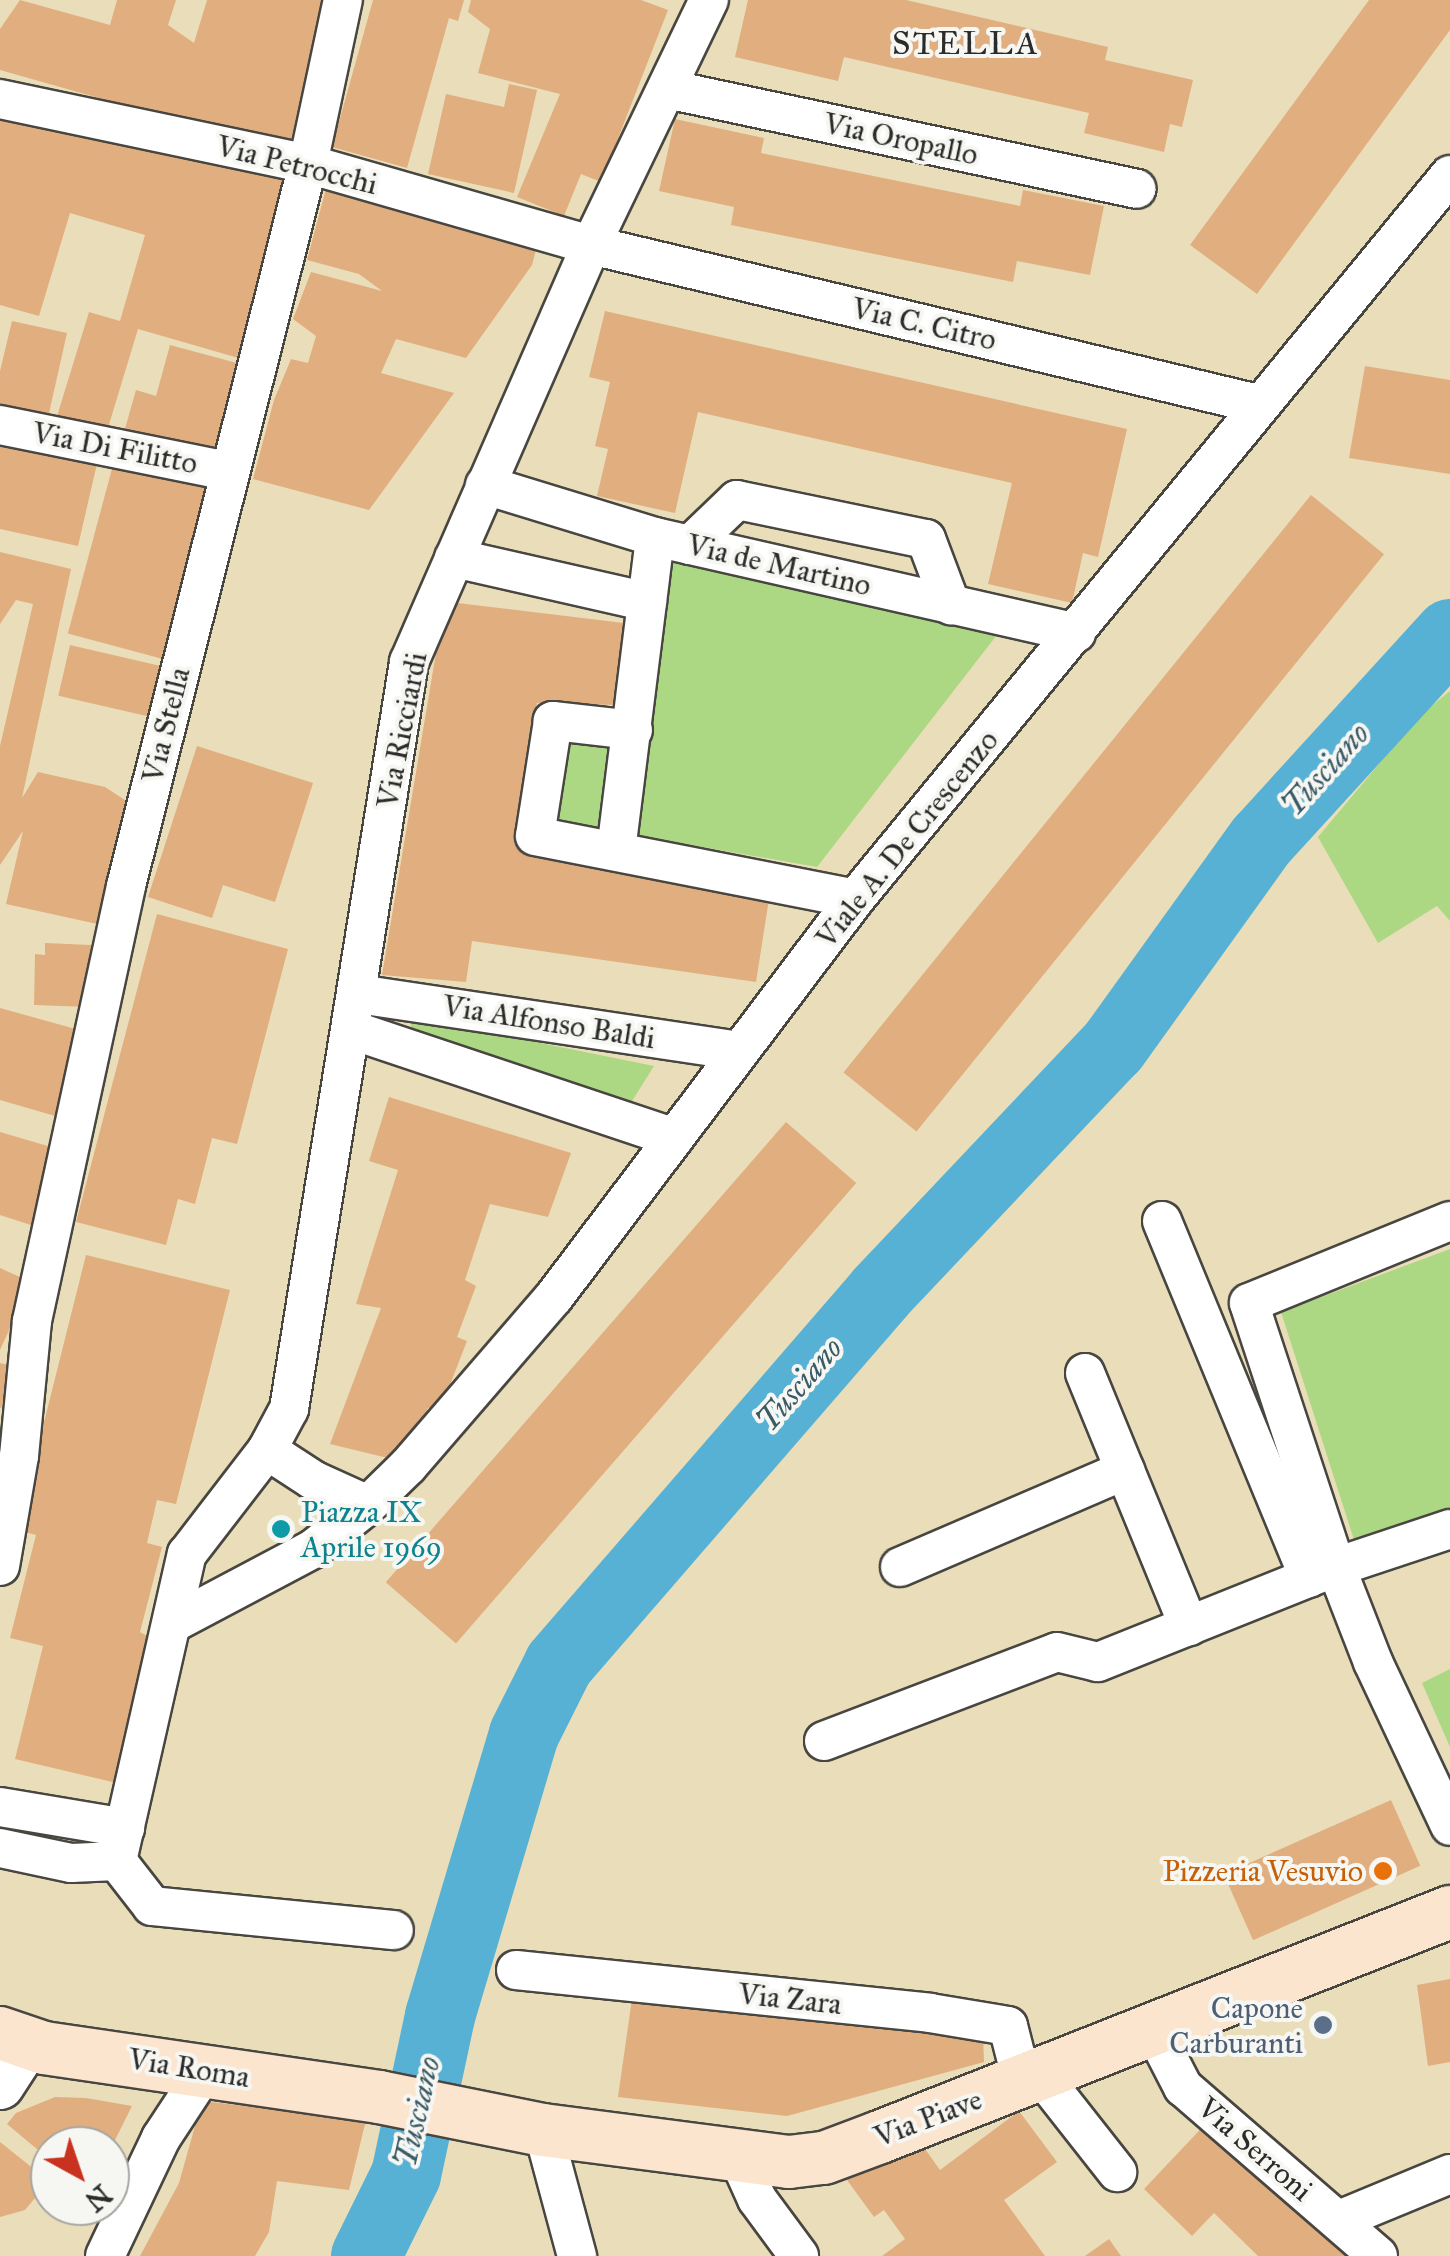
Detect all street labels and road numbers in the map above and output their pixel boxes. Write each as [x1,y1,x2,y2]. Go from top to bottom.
street label: Via Oropallo [821,105,981,173]
street label: Via Petrocchi [213,128,381,202]
street label: Via C. Citro [848,290,1000,358]
street label: Via Di Filitto [29,414,201,482]
street label: Via de Martino [684,526,874,604]
street label: Via Ricciardi [369,649,435,811]
street label: Via Stella [134,664,198,786]
street label: Viale A. De Crescenzo [808,723,1006,955]
street label: Via Alfonso Baldi [440,987,658,1057]
street label: Via Zara [737,1976,843,2022]
street label: Via Roma [126,2041,252,2095]
street label: Via Piave [869,2081,987,2155]
street label: Via Serroni [1190,2089,1320,2209]

